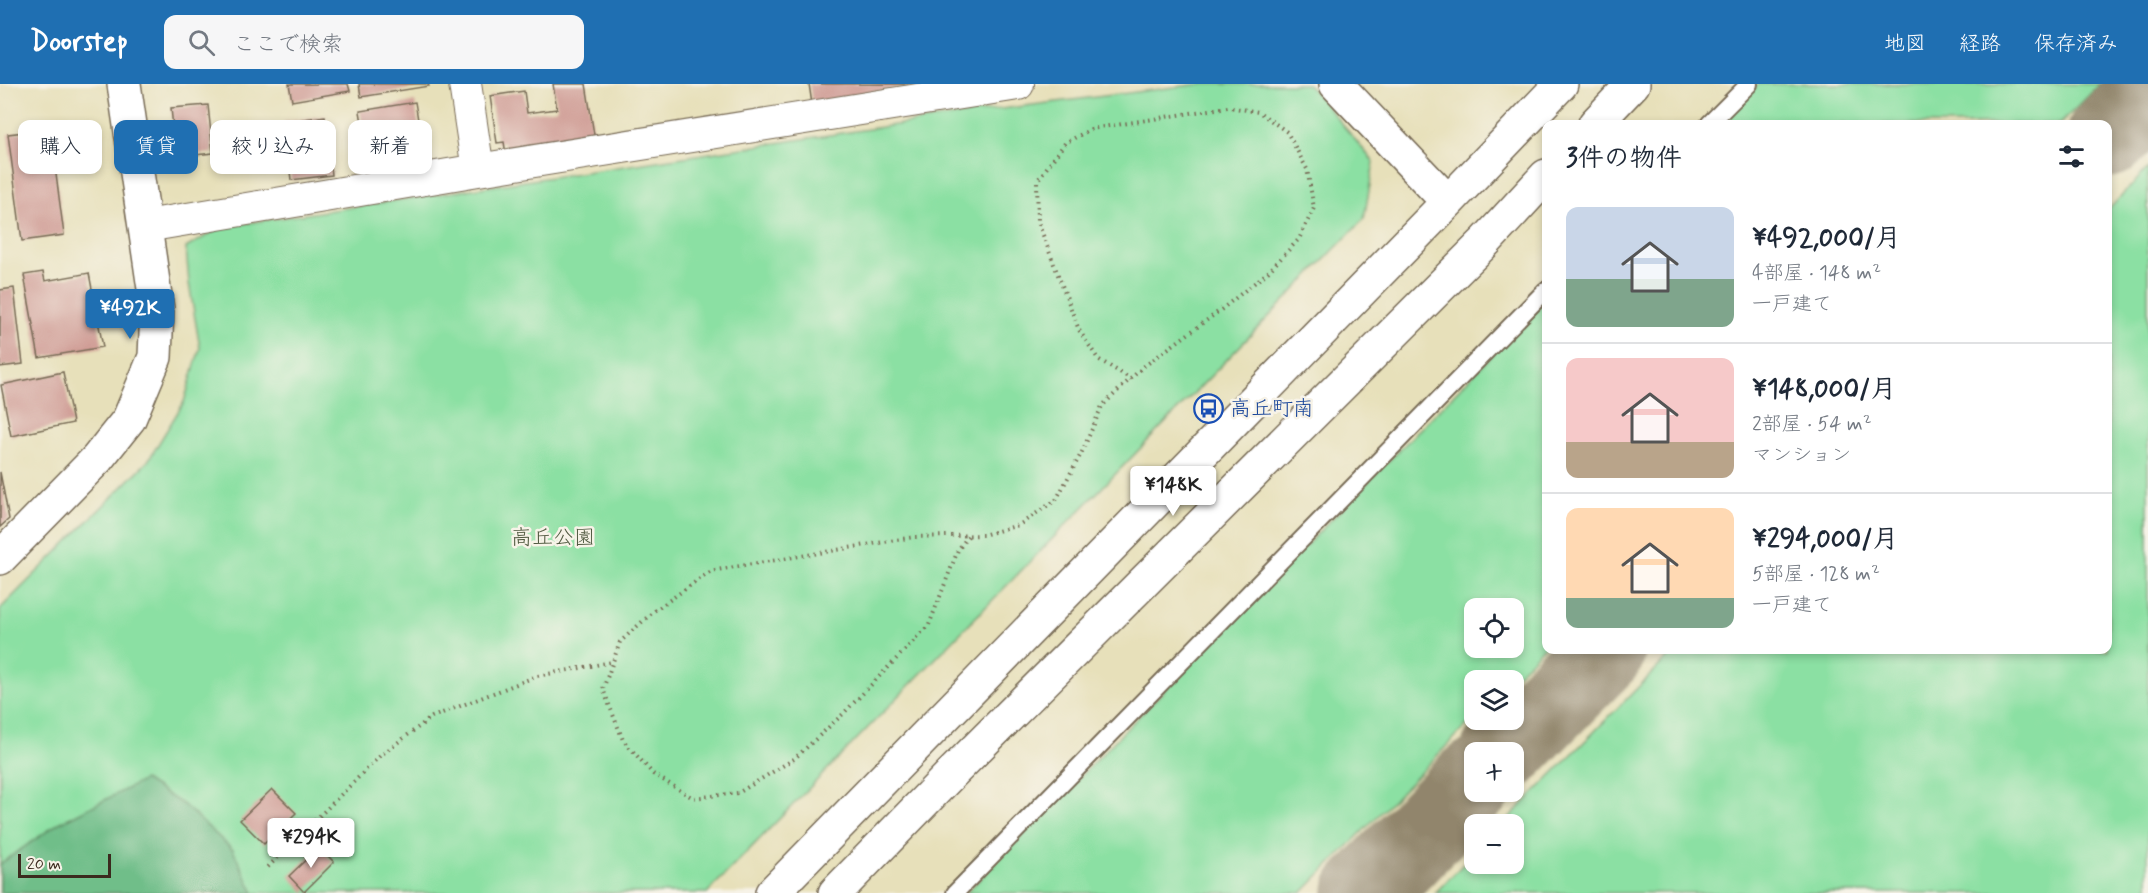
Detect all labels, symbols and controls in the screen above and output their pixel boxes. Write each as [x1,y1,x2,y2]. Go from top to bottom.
search box [164,15,584,69]
text: Doorstep [30,24,128,61]
icon: search [185,26,218,59]
text: 地図 [1884,30,1926,58]
text: 経路 [1959,30,2001,58]
text: 保存済み [2034,30,2118,58]
text: ここで検索 [233,31,343,59]
chip: 購入 [18,120,102,174]
chip: 賃貸 [114,120,198,174]
chip: 絞り込み [210,120,336,174]
chip: 新着 [348,120,432,174]
icon: filters [2055,140,2088,173]
text: 3件の物件 [1566,142,1682,176]
text: ¥492,000/月 [1752,222,1901,256]
icon: home [1614,231,1686,303]
text: 4部屋 · 148 m² [1752,260,1881,287]
pin: ¥492K [88,289,172,340]
text: 一戸建て [1752,291,1832,318]
text: ¥492K [99,295,161,322]
text: ¥148,000/月 [1752,373,1896,407]
icon: home [1614,382,1686,454]
bus stop icon: 高丘町南 [1193,392,1225,424]
place label: 高丘町南 [1230,395,1314,423]
text: 2部屋 · 54 m² [1752,411,1872,438]
text: マンション [1752,442,1851,469]
pin: ¥148K [1131,466,1215,517]
text: ¥148K [1144,472,1202,499]
text: ¥294,000/月 [1752,523,1899,557]
park label: 高丘公園 [511,524,595,552]
icon: home [1614,532,1686,604]
text: 5部屋 · 128 m² [1752,561,1880,588]
text: 一戸建て [1752,592,1832,619]
map controls [1464,598,1524,874]
button: locate [1464,598,1524,658]
button: layers [1464,670,1524,730]
button: + [1464,742,1524,802]
button: − [1464,814,1524,874]
pin: ¥294K [269,818,353,869]
text: ¥294K [281,824,341,851]
scale bar [18,851,111,878]
text: 20 m [27,854,61,875]

